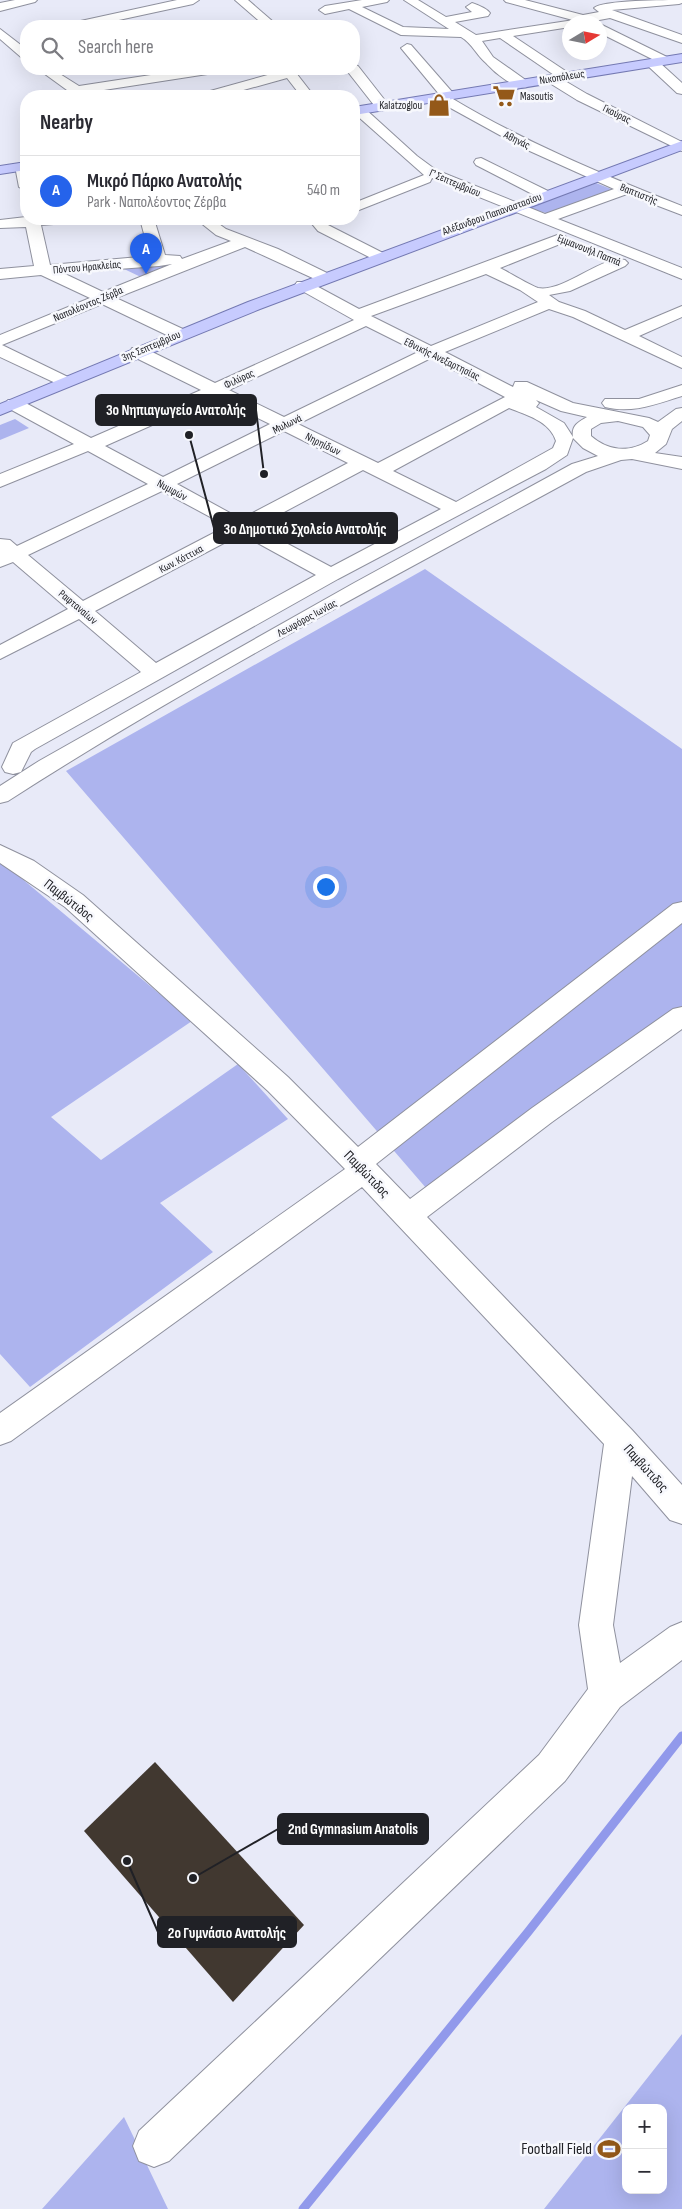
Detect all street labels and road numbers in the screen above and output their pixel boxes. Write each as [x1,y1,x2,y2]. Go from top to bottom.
street label: Νικοπόλεως [538,67,586,87]
street label: Γκούρας [601,102,633,126]
street label: Αθηνάς [501,128,532,152]
street label: Γ' Σεπτεμβρίου [427,166,483,200]
street label: Βαπτιστής [618,181,660,207]
street label: Αλέξανδρου Παπαναστασίου [440,190,544,238]
street label: Εμμανουήλ Παππά [555,231,623,269]
street label: Πόντου Ηρακλείας [52,258,122,276]
street label: Ναπολέοντος Ζέρβα [51,283,125,324]
street label: 3ης Σεπτεμβρίου [120,328,183,364]
street label: Εθνικής Ανεξαρτησίας [402,335,482,383]
street label: Φιλύρας [222,366,256,392]
street label: Μυλωνά [270,411,304,437]
street label: Νηρηίδων [303,430,343,458]
street label: Νυμφών [155,477,190,504]
street label: Κων. Κόττικα [157,542,206,576]
street label: Ραφταναίων [56,587,101,627]
street label: Λεωφόρος Ιωνίας [274,596,339,640]
street label: Παμβώτιδος [41,875,97,925]
street label: Παμβώτιδος [340,1147,394,1201]
street label: Παμβώτιδος [620,1440,672,1496]

